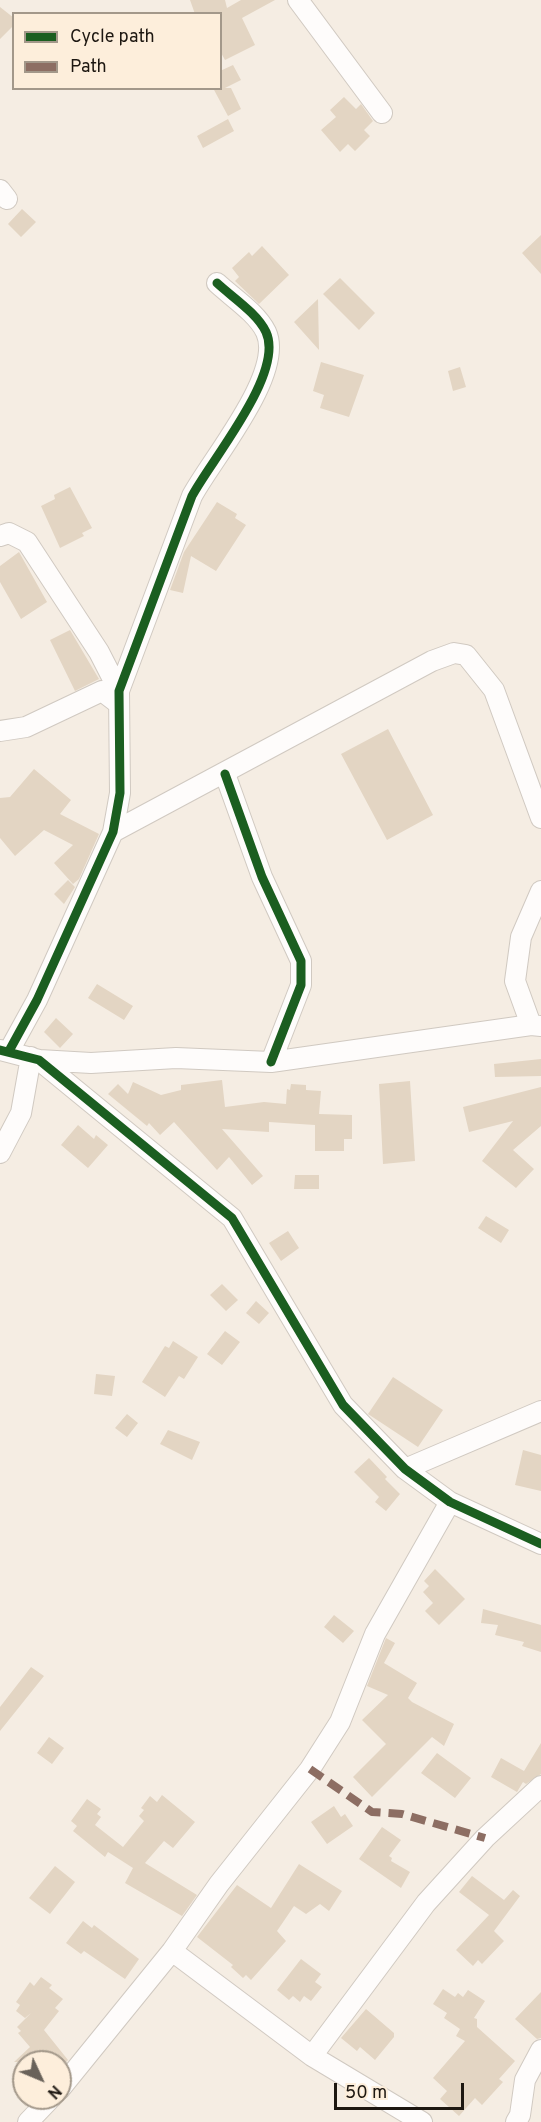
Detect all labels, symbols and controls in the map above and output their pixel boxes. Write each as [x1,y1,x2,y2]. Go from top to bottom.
legend [12,12,222,90]
text: Cycle path [70,26,155,49]
text: Path [70,56,107,79]
north arrow [12,2050,72,2110]
scale bar [337,2071,468,2109]
text: N [42,2080,65,2102]
text: 50 m [345,2082,387,2105]

